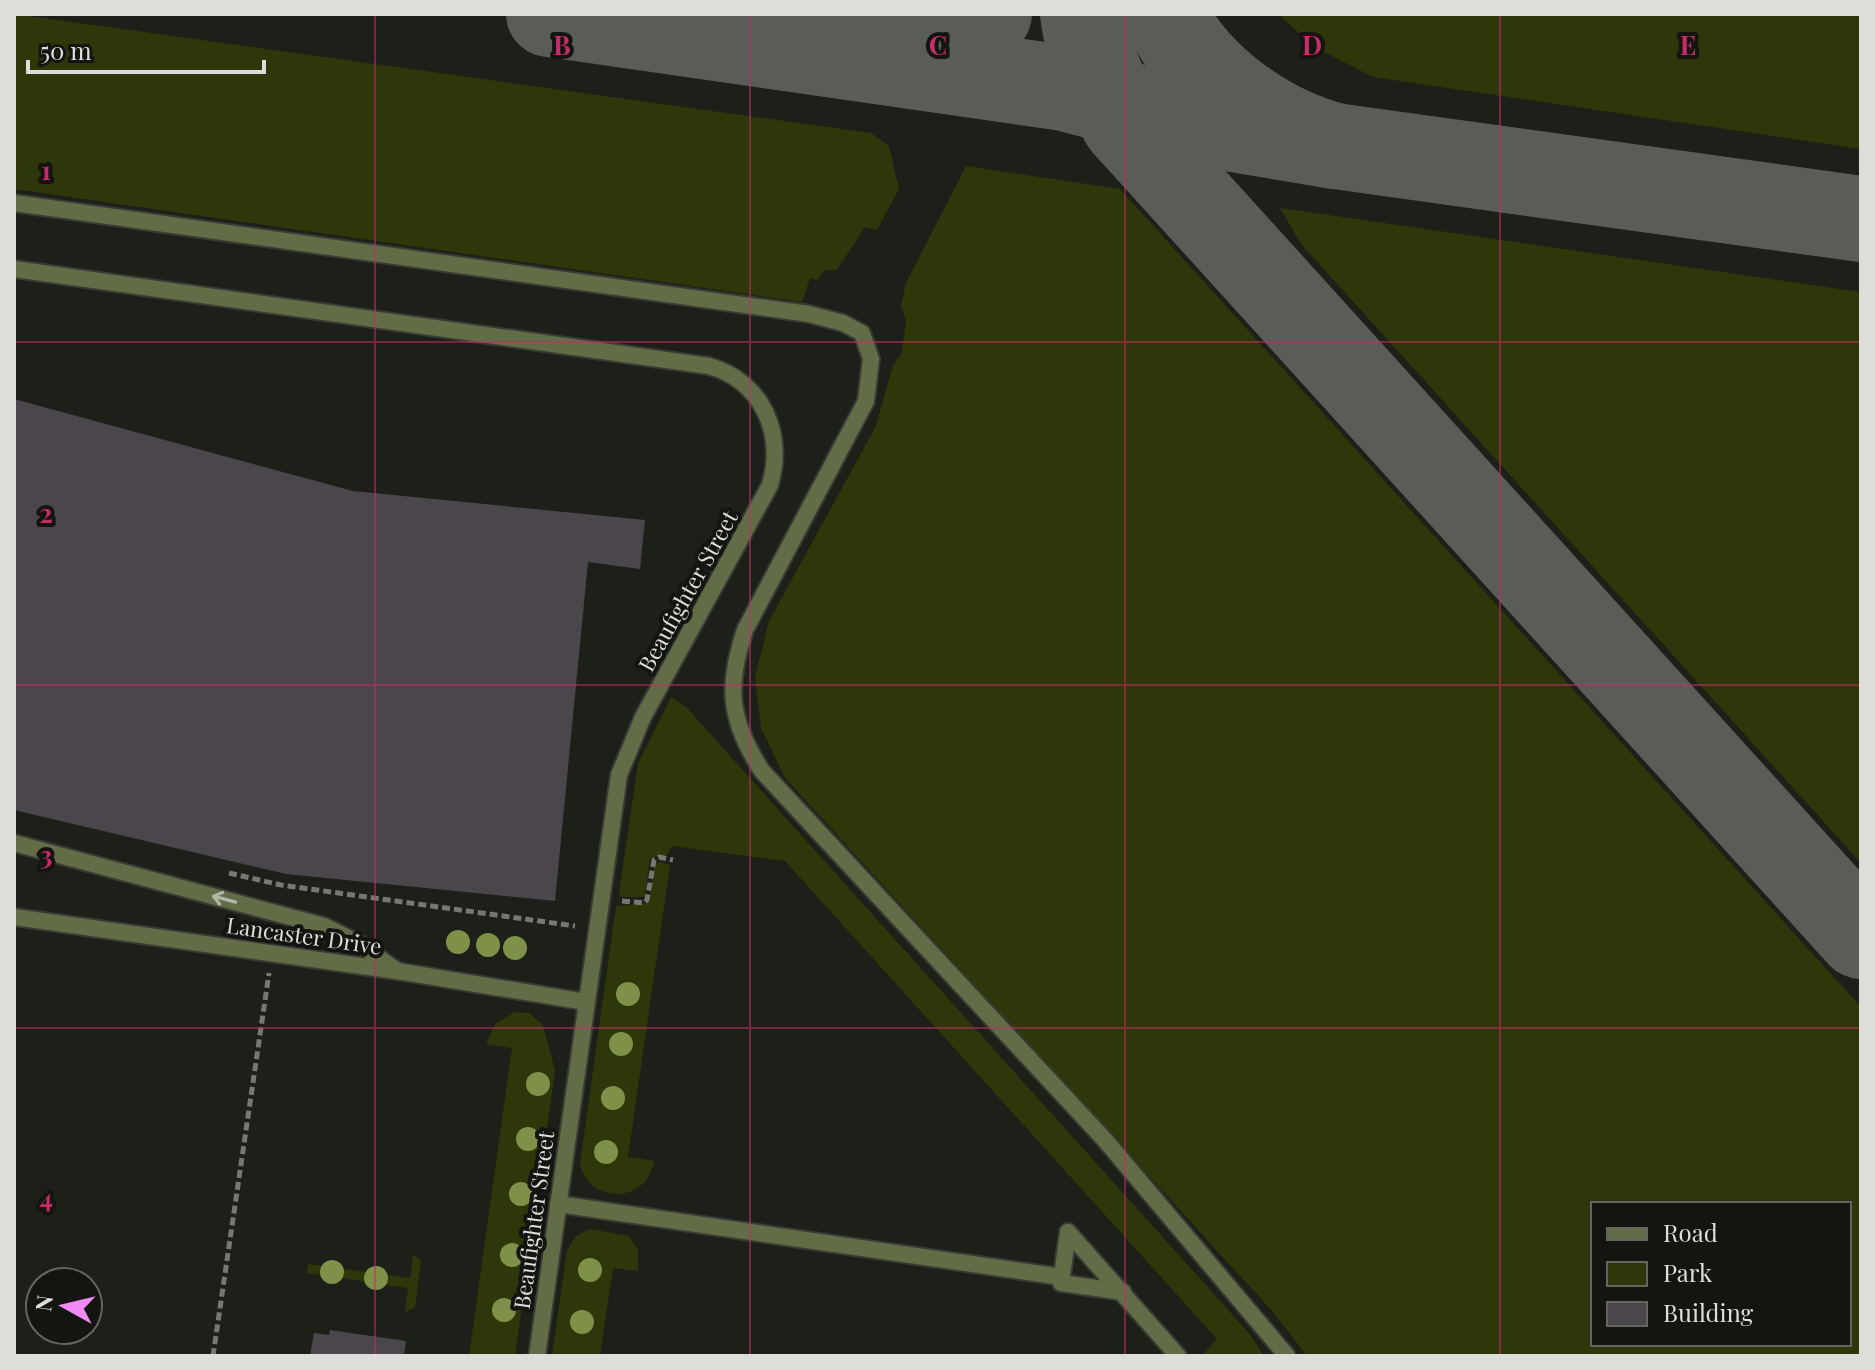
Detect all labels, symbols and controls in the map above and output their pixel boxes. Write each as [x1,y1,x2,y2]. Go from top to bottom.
scale bar [28,24,264,74]
text: B [553,27,571,62]
text: C [929,27,947,62]
text: D [1302,27,1322,62]
text: E [1680,27,1696,62]
text: 50 m [40,34,92,66]
text: 1 [41,152,51,187]
text: 2 [39,495,53,530]
street label: Beaufighter Street [630,504,744,676]
text: 3 [40,837,52,872]
one-way arrow [212,891,238,906]
street label: Lancaster Drive [225,909,384,961]
street label: Beaufighter Street [506,1128,561,1311]
text: 4 [39,1180,53,1215]
legend [1591,1202,1851,1346]
text: Road [1663,1216,1718,1248]
text: Park [1663,1256,1713,1288]
north arrow [24,1266,104,1346]
text: N [27,1293,59,1313]
text: Building [1663,1296,1754,1328]

